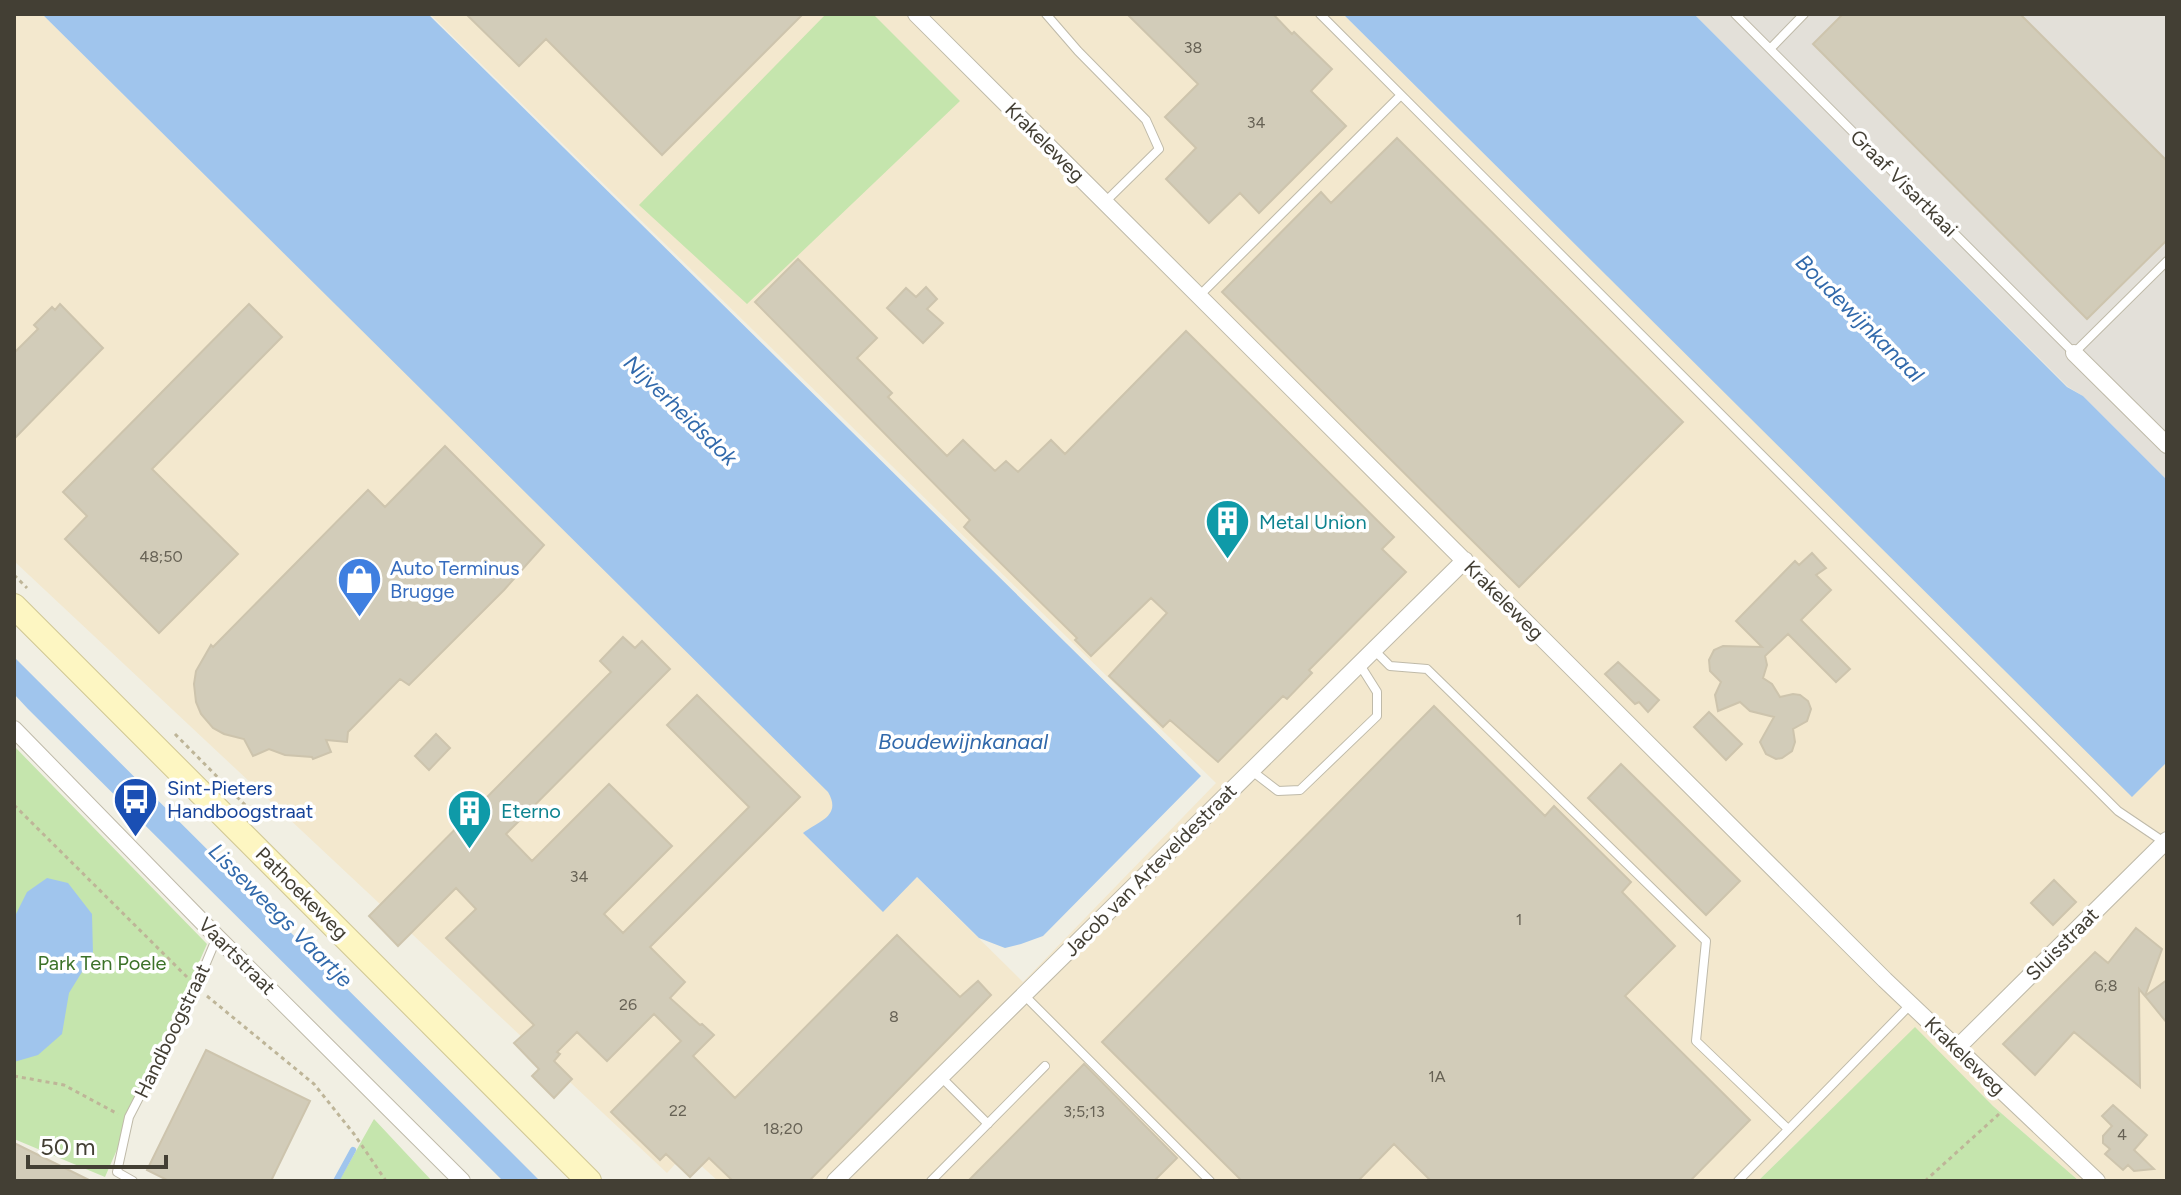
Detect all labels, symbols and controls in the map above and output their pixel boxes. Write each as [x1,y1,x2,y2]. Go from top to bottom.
house number: 38 [1184,38,1202,57]
street label: Krakeleweg [1000,97,1090,187]
house number: 34 [1247,113,1265,132]
street label: Graaf Visartkaai [1845,124,1963,242]
water label: Boudewijnkanaal [1790,249,1929,388]
water label: Nijverheidsdok [618,349,744,472]
building icon: Metal Union [1204,498,1252,561]
place label: Metal Union [1259,510,1367,534]
house number: 48;50 [139,547,183,566]
shop icon: Auto Terminus Brugge [335,555,383,618]
street label: Krakeleweg [1459,555,1549,645]
place label: Auto Terminus Brugge [390,556,520,603]
water label: Boudewijnkanaal [878,728,1048,755]
bus stop icon: Sint-Pieters Handboogstraat [112,776,160,839]
place label: Sint-Pieters Handboogstraat [167,776,313,823]
street label: Jacob van Arteveldestraat [1059,779,1241,961]
building icon: Eterno [446,787,494,850]
place label: Eterno [501,799,561,823]
water label: Lisseweegs Vaartje [203,838,358,993]
street label: Pathoekeweg [251,842,353,944]
house number: 34 [570,867,588,886]
street label: Sluisstraat [2020,902,2104,986]
house number: 1 [1516,910,1522,929]
street label: Vaartstraat [193,912,281,1000]
park label: Park Ten Poele [37,951,167,975]
street label: Handboogstraat [129,960,215,1102]
house number: 6;8 [2094,976,2118,995]
house number: 26 [619,995,637,1014]
house number: 8 [889,1007,899,1026]
street label: Krakeleweg [1920,1012,2010,1100]
house number: 1A [1428,1067,1446,1086]
house number: 22 [669,1101,687,1120]
house number: 3;5;13 [1063,1102,1105,1121]
scale bar [28,1119,166,1169]
house number: 18;20 [763,1119,803,1138]
house number: 4 [2117,1125,2127,1144]
text: 50 m [40,1132,96,1161]

